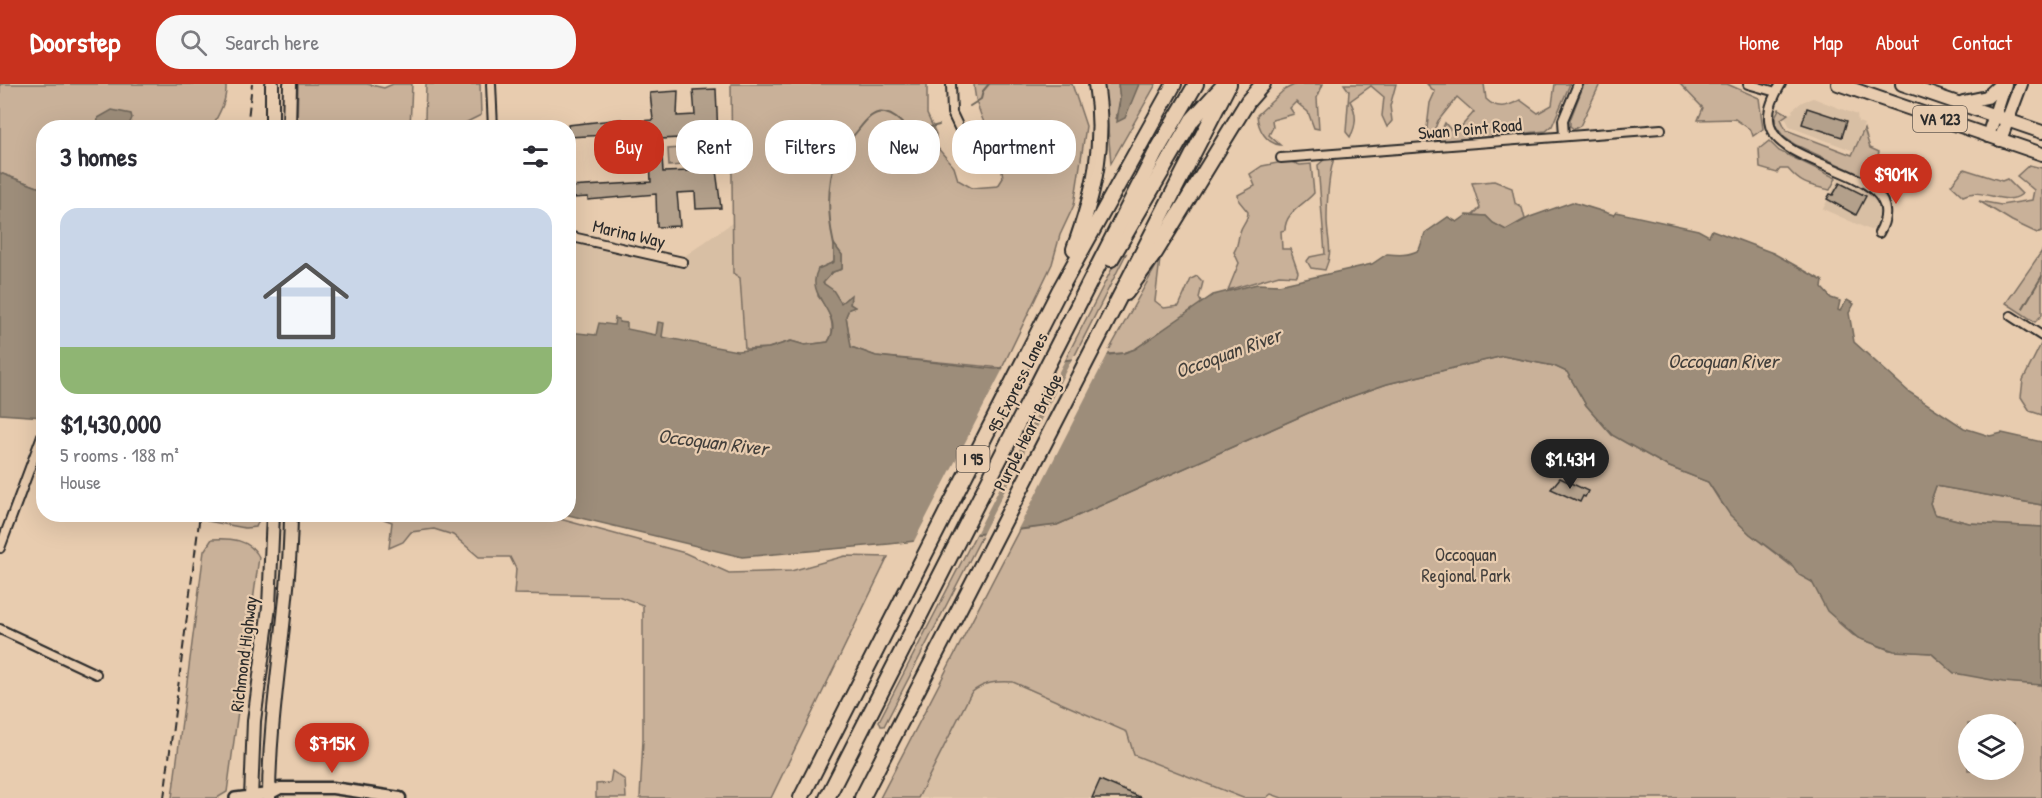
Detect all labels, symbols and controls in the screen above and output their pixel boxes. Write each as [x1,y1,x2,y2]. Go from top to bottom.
search box [156,15,576,69]
text: Doorstep [30,23,120,61]
icon: search [177,26,210,59]
text: Search here [225,27,319,57]
text: Home [1739,28,1780,57]
text: Map [1813,28,1843,57]
text: About [1876,28,1919,57]
text: Contact [1952,28,2012,57]
road number: VA 123 [1913,106,1967,132]
street label: Swan Point Road [1417,112,1523,145]
chip: Buy [594,120,664,174]
chip: Rent [676,120,753,174]
chip: Filters [765,120,856,174]
chip: New [868,120,940,174]
chip: Apartment [952,120,1076,174]
text: 3 homes [60,139,137,174]
icon: filters [519,140,552,173]
pin: $901K [1854,154,1938,205]
text: $901K [1874,160,1918,187]
street label: Marina Way [590,213,668,254]
icon: home [252,247,360,355]
water label: Occoquan River [1171,320,1287,385]
street label: 95 Express Lanes [981,328,1054,438]
water label: Occoquan River [1668,347,1781,375]
street label: Purple Heart Bridge [987,369,1068,495]
text: $1,430,000 [60,406,161,441]
water label: Occoquan River [656,421,772,463]
pin: $1.43M [1521,439,1619,490]
text: 5 rooms · 188 m² [60,441,179,468]
text: $1.43M [1545,445,1595,472]
road number: I 95 [956,446,990,472]
text: House [60,468,101,495]
park label: Occoquan Regional Park [1422,542,1511,588]
street label: Richmond Highway [224,594,263,713]
map controls [1958,714,2024,780]
button: layers [1958,714,2024,780]
pin: $715K [290,723,374,774]
text: $715K [309,729,355,756]

